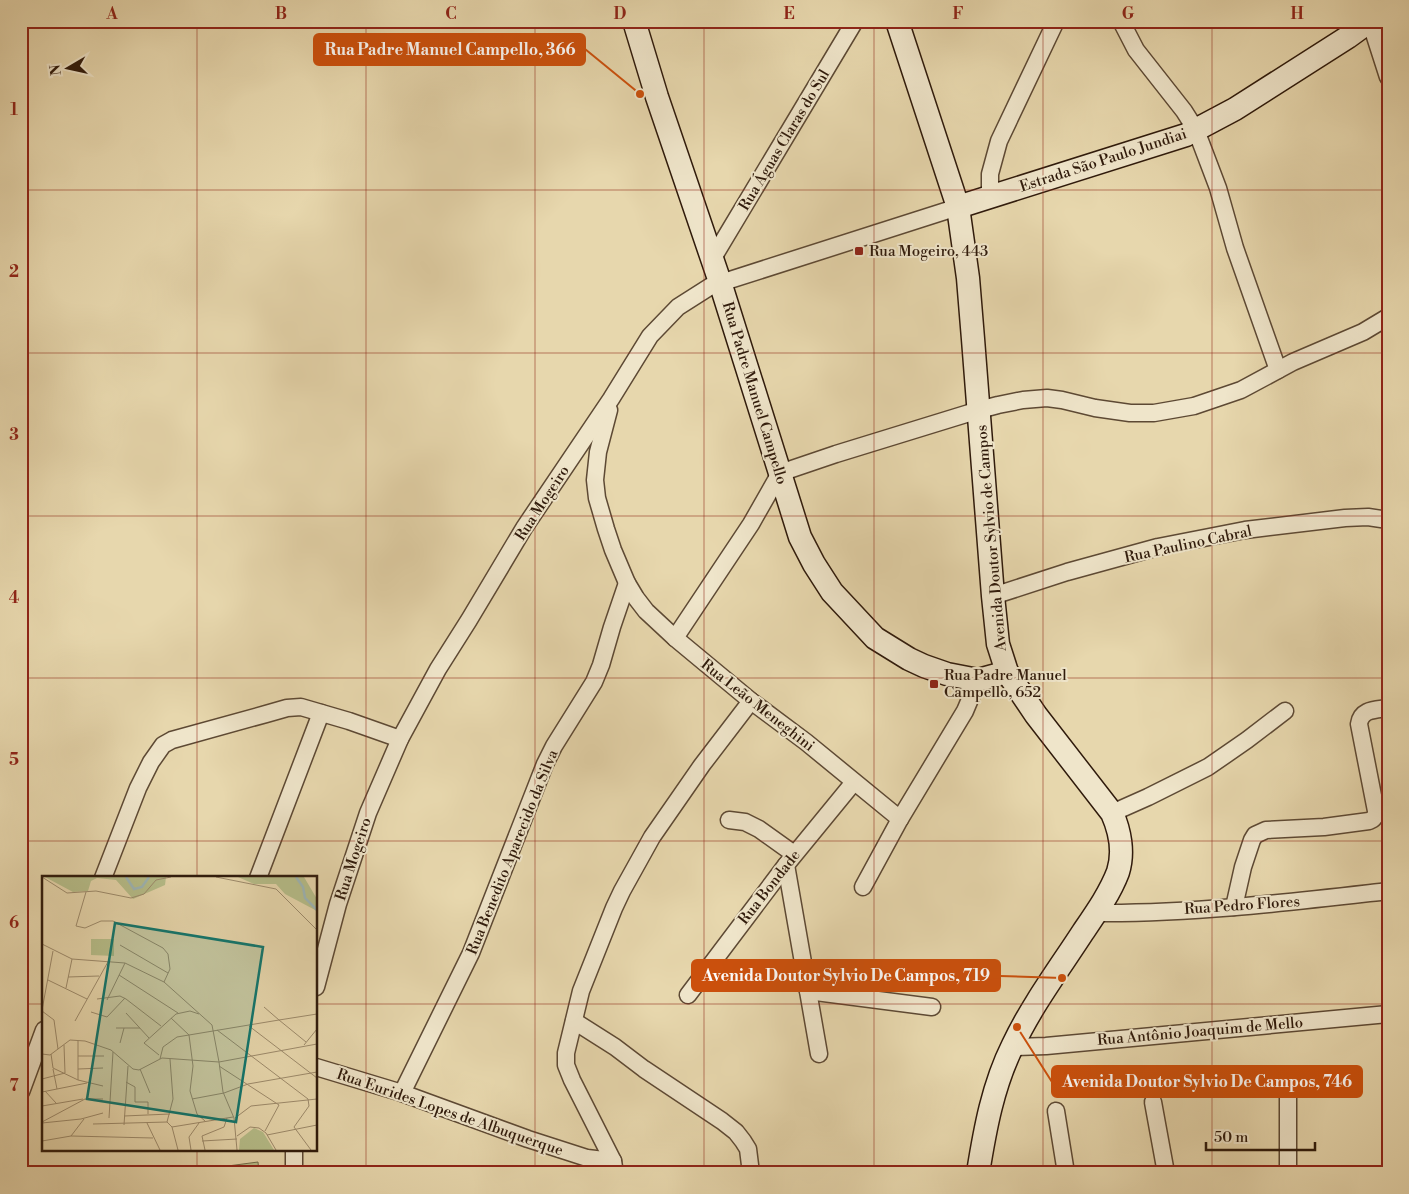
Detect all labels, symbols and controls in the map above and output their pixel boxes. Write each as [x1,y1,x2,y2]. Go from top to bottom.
text: A [105,4,118,24]
text: B [275,4,287,24]
text: C [445,4,457,24]
text: D [614,4,627,24]
text: E [783,4,795,24]
text: F [952,4,964,24]
text: G [1122,4,1135,24]
text: H [1290,4,1304,24]
callout: Rua Padre Manuel Campello, 366 [314,34,585,65]
text: Rua Padre Manuel Campello, 366 [324,40,576,60]
north arrow [42,42,92,92]
text: N [46,63,66,77]
street label: Rua Águas Claras do Sul [734,65,834,214]
text: 1 [10,100,18,120]
street label: Estrada São Paulo Jundiai [1017,124,1189,197]
place label: Rua Mogeiro, 443 [869,242,988,261]
marker: Rua Mogeiro, 443 [853,245,865,257]
text: 2 [9,262,19,282]
street label: Rua Padre Manuel Campello [718,299,791,487]
street label: Avenida Doutor Sylvio de Campos [972,424,1011,653]
text: 3 [9,425,19,445]
street label: Rua Mogeiro [511,462,574,545]
street label: Rua Paulino Cabral [1123,522,1254,567]
text: 4 [9,588,20,608]
street label: Rua Leão Meneghini [697,655,818,756]
place label: Rua Padre Manuel Campello, 652 [944,666,1067,702]
marker: Rua Padre Manuel Campello, 652 [928,678,940,690]
street label: Rua Benedito Aparecido da Silva [463,746,563,958]
text: 5 [9,750,19,770]
street label: Rua Mogeiro [331,815,376,903]
street label: Rua Bondade [734,846,804,929]
inset map [42,876,318,1152]
street label: Rua Pedro Flores [1183,892,1301,919]
text: 6 [9,913,19,933]
callout: Avenida Doutor Sylvio De Campos, 719 [692,960,1000,991]
text: Avenida Doutor Sylvio De Campos, 719 [701,966,990,986]
street label: Rua Antônio Joaquim de Mello [1096,1013,1304,1050]
street label: Rua Eurides Lopes de Albuquerque [334,1065,566,1160]
callout: Avenida Doutor Sylvio De Campos, 746 [1052,1066,1362,1097]
text: Avenida Doutor Sylvio De Campos, 746 [1061,1072,1352,1092]
text: 7 [9,1076,19,1096]
scale bar [1206,1119,1315,1151]
text: 50 m [1214,1128,1248,1147]

